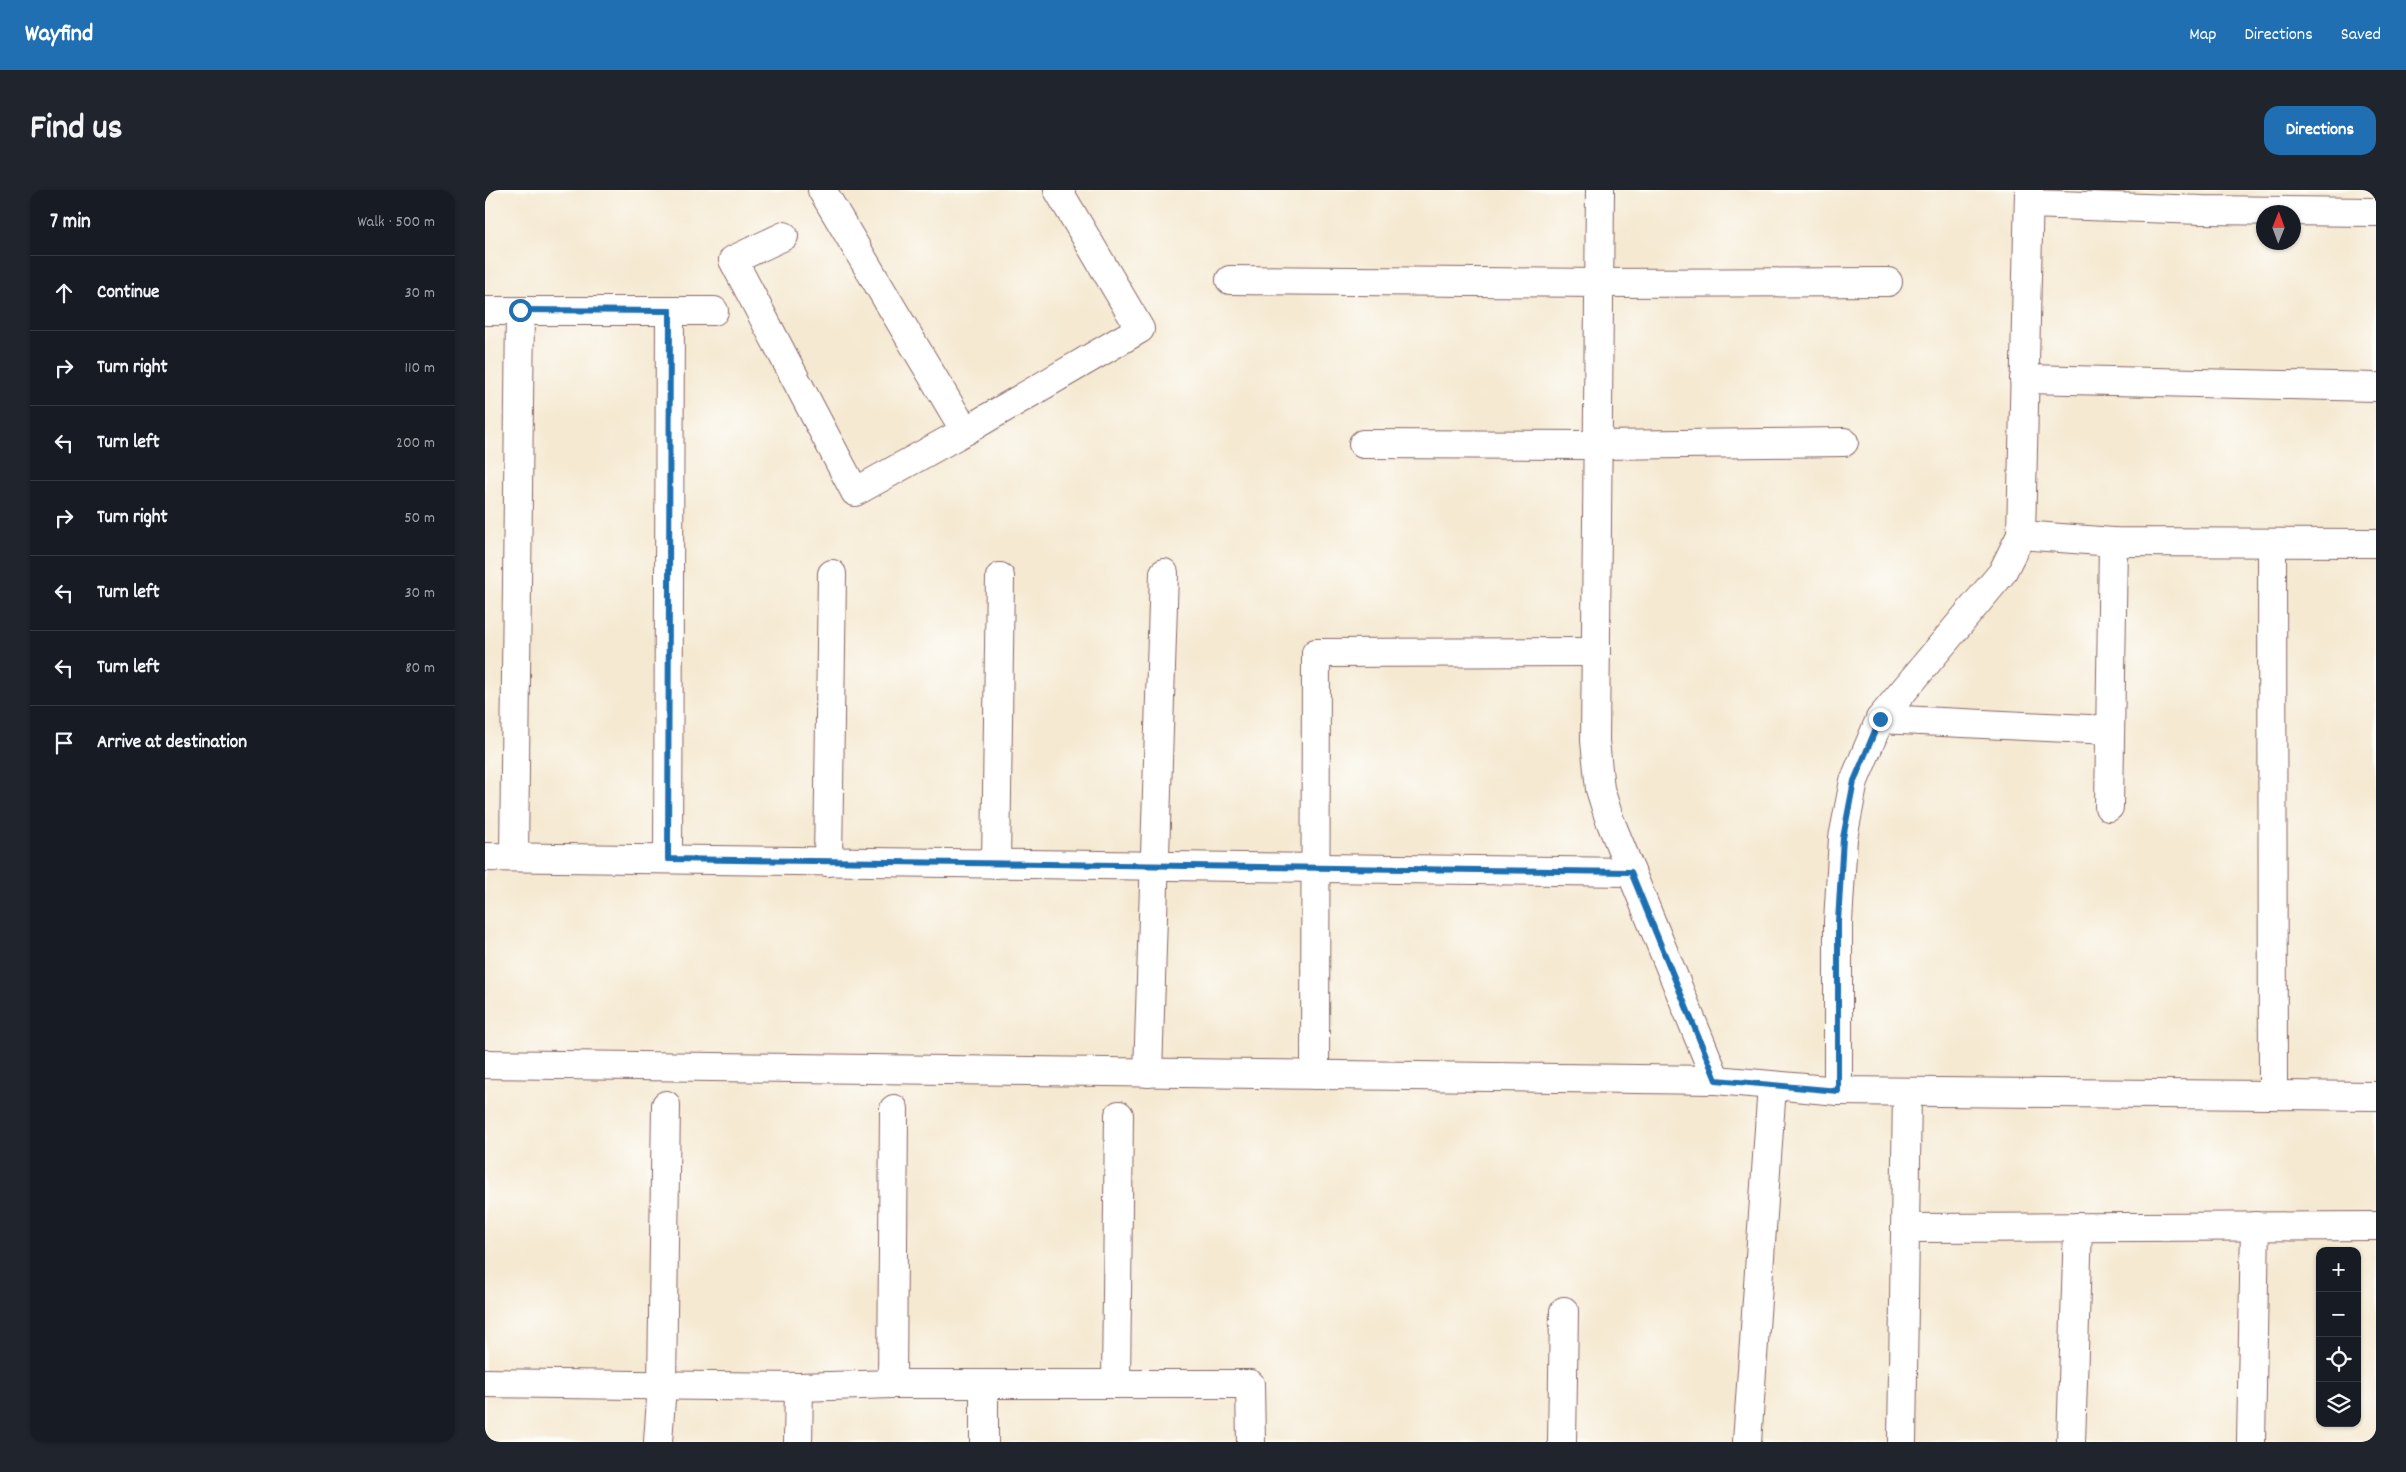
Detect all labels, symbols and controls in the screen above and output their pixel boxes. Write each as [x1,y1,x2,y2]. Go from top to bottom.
text: Wayfind [25,18,93,52]
text: Map [2189,23,2216,48]
text: Directions [2244,23,2313,48]
text: Saved [2341,23,2381,48]
text: Find us [30,105,122,155]
button: Directions [2264,106,2376,155]
north arrow [2256,205,2301,250]
text: 7 min [50,208,91,238]
text: Walk · 500 m [357,211,435,234]
icon: ahead [50,279,78,307]
text: Continue [97,280,159,307]
text: 30 m [405,282,435,305]
route start [509,299,532,322]
icon: right [50,354,78,382]
text: Turn right [97,355,168,382]
text: 110 m [405,357,435,380]
icon: left [50,429,78,457]
text: Turn left [97,430,160,457]
text: 200 m [396,432,435,455]
icon: right [50,504,78,532]
text: Turn right [97,505,168,532]
text: 50 m [404,507,435,530]
icon: left [50,579,78,607]
text: Turn left [97,580,160,607]
text: 30 m [405,582,435,605]
icon: left [50,654,78,682]
text: Turn left [97,655,160,682]
text: 80 m [405,657,435,680]
route end [1869,708,1892,731]
icon: arrive [50,729,78,757]
text: Arrive at destination [97,730,247,757]
map controls [2316,1247,2361,1427]
button: + [2316,1247,2361,1292]
button: − [2316,1292,2361,1337]
button: locate [2316,1337,2361,1382]
button: layers [2316,1382,2361,1427]

